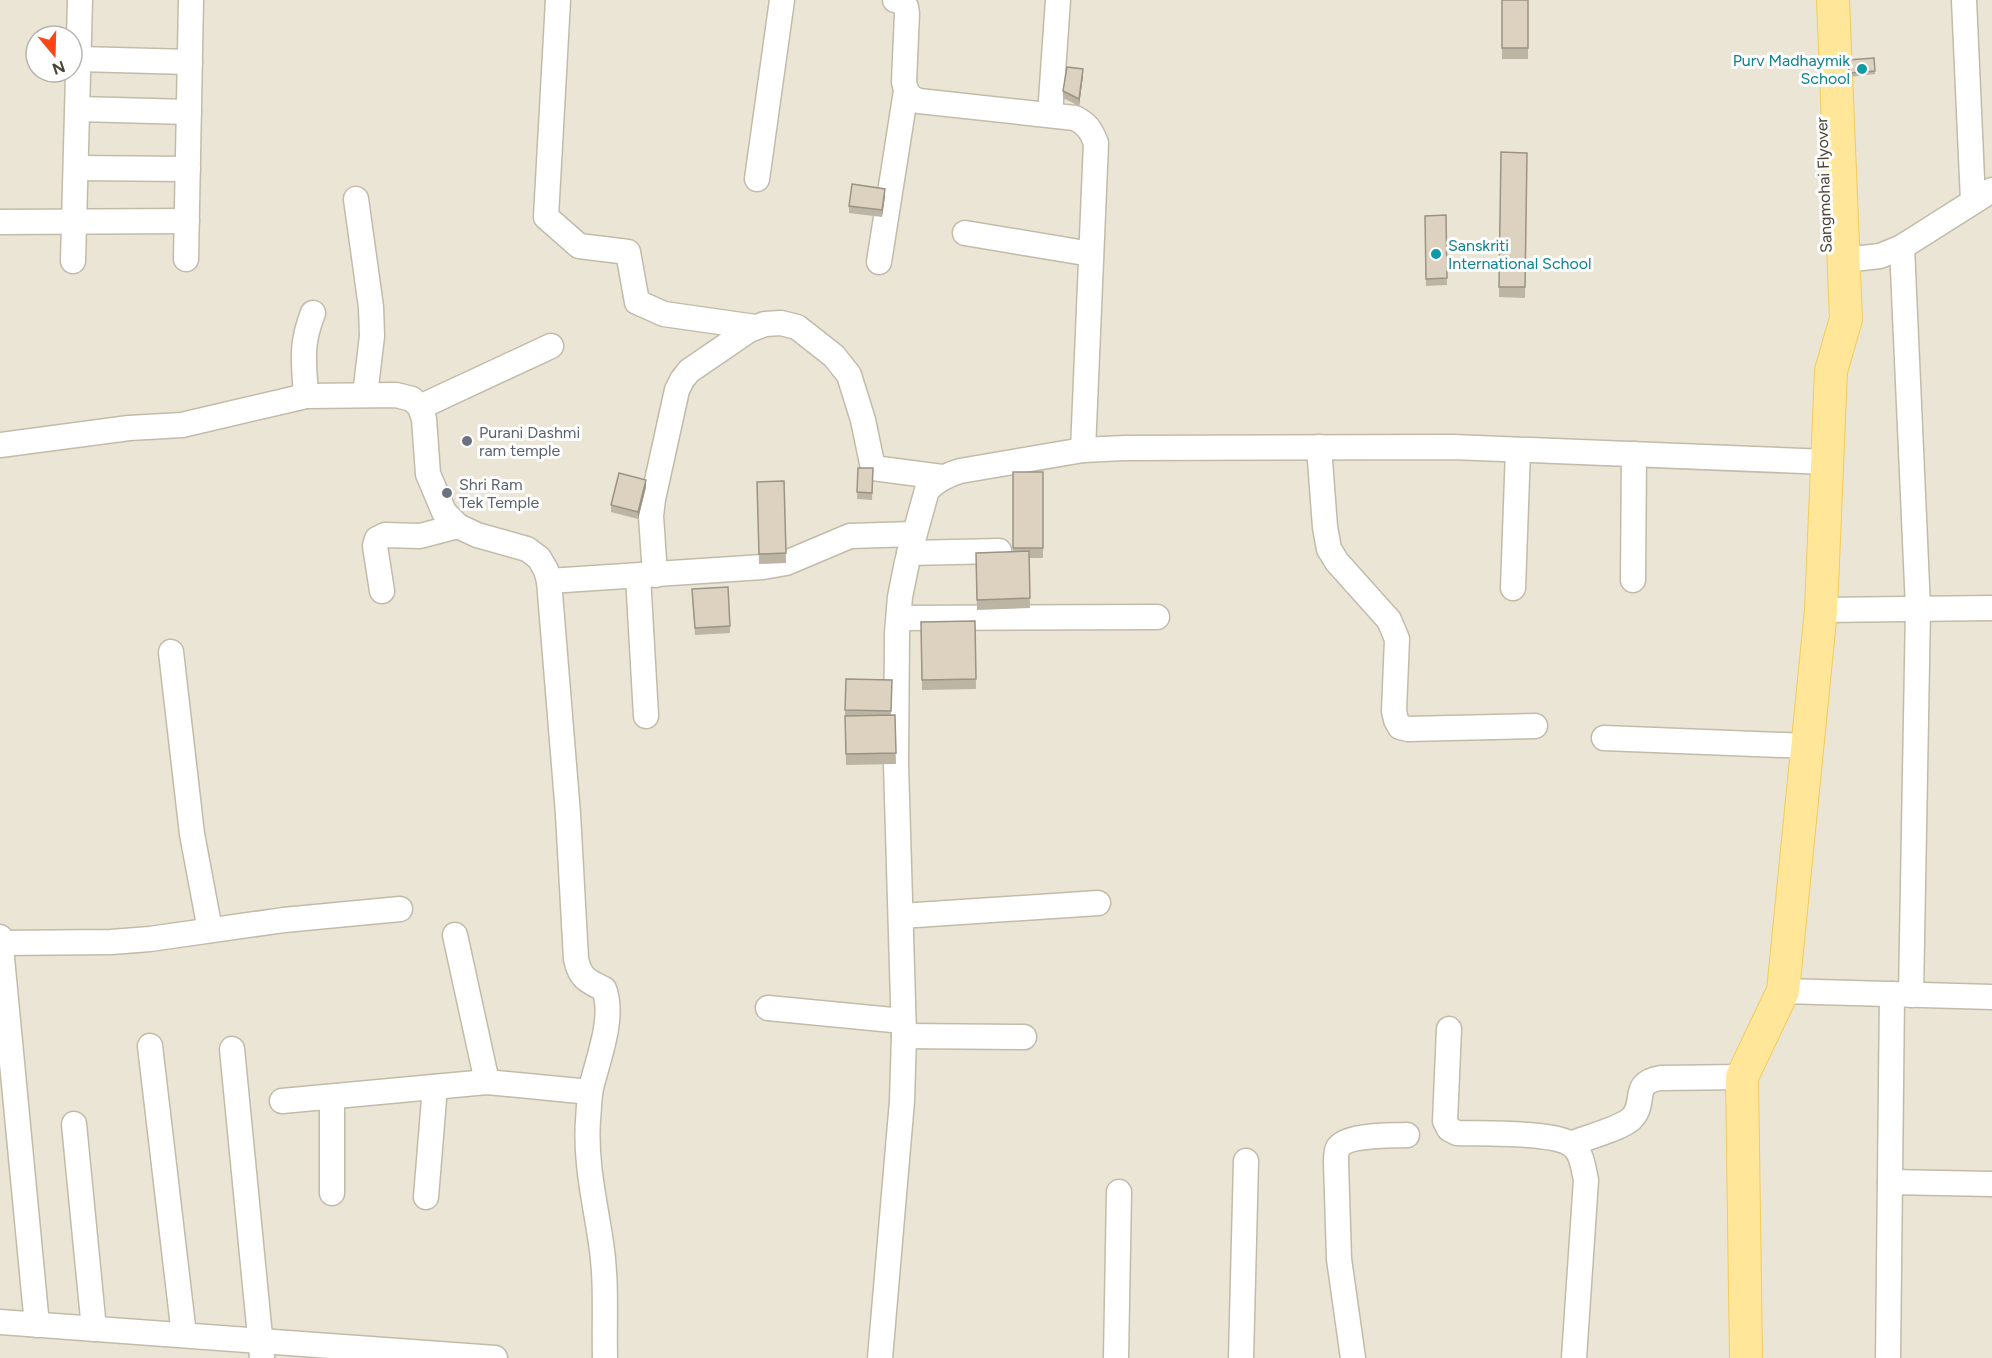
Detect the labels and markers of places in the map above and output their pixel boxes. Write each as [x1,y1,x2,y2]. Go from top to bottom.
place label: Purv Madhaymik School [1733,51,1850,88]
marker: Purv Madhaymik School [1855,62,1869,76]
place label: Sanskriti International School [1448,236,1592,273]
marker: Sanskriti International School [1429,247,1443,261]
place label: Purani Dashmi ram temple [479,423,580,460]
marker: Purani Dashmi ram temple [460,434,474,448]
place label: Shri Ram Tek Temple [459,475,539,512]
marker: Shri Ram Tek Temple [440,486,454,500]

